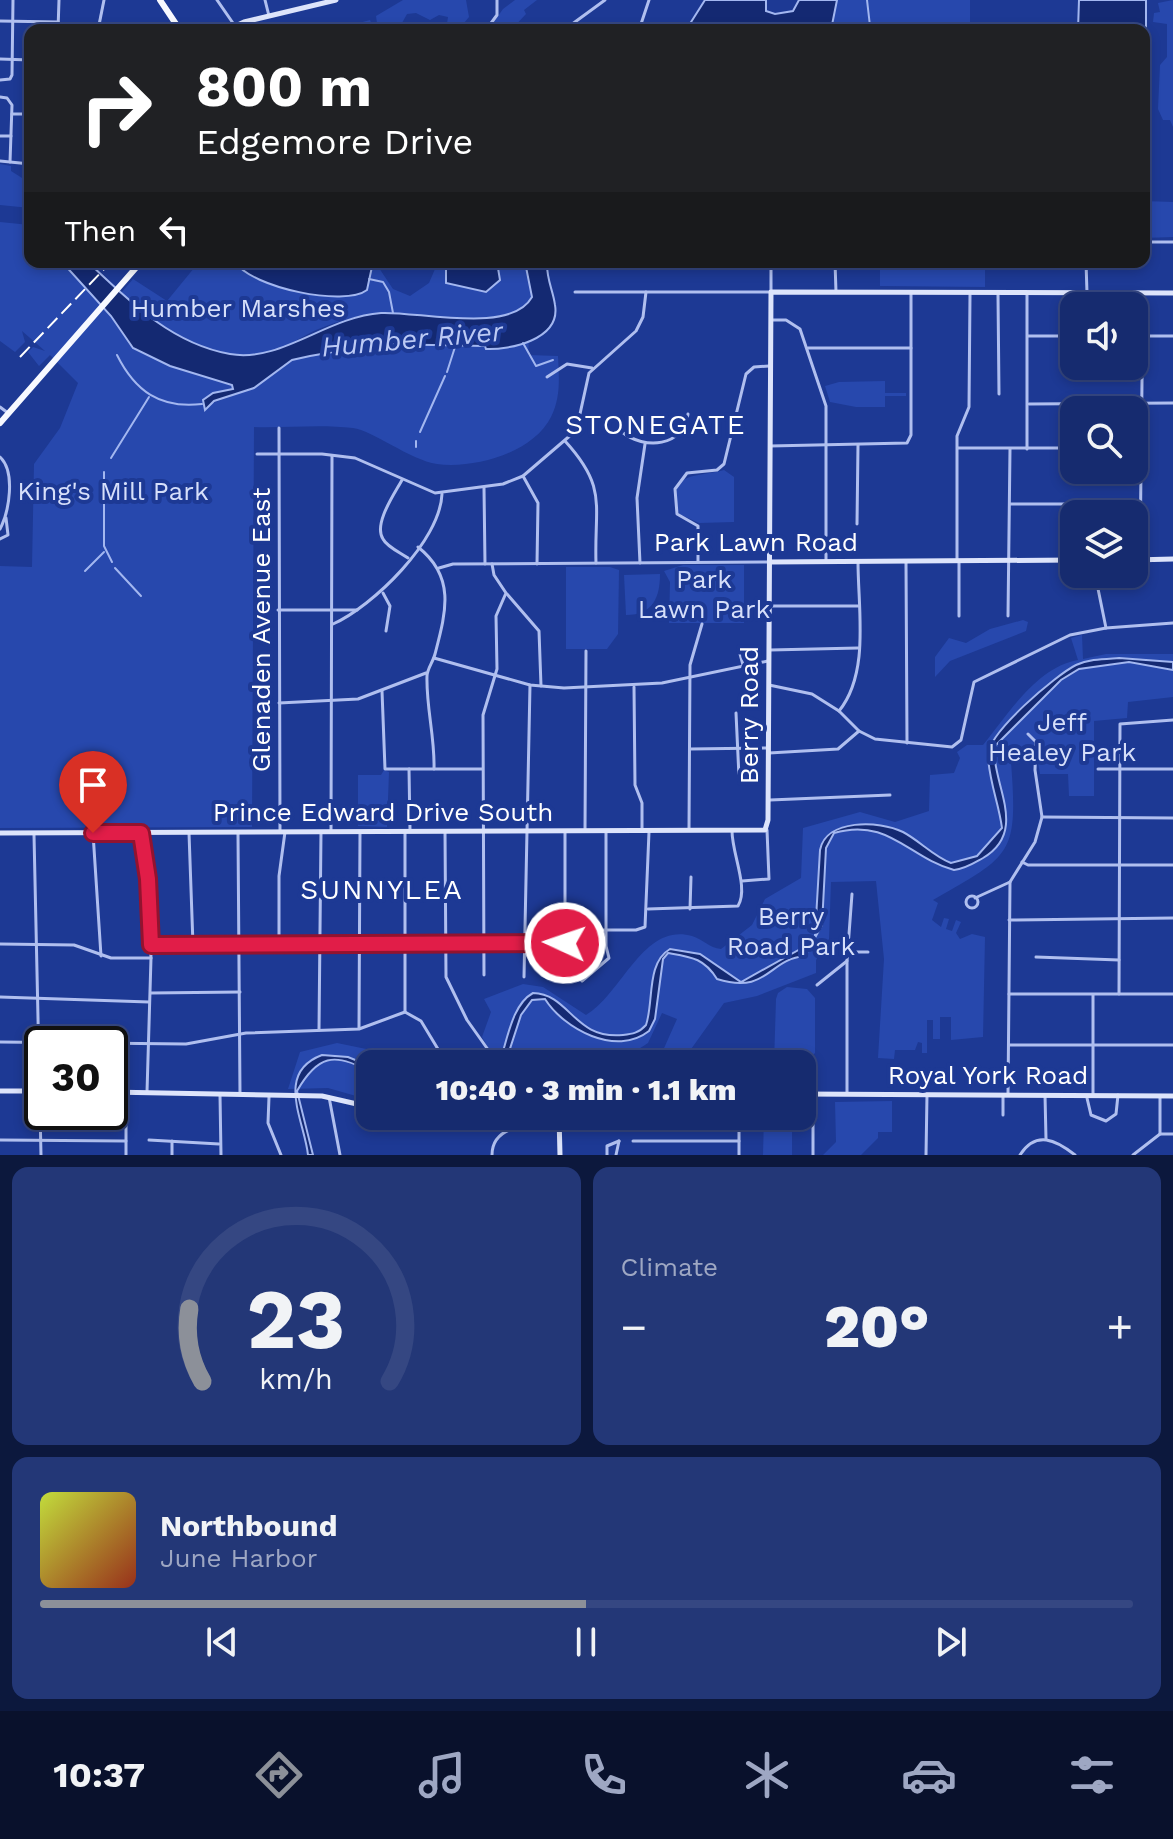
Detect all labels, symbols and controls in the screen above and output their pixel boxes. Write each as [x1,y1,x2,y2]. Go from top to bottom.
text: 800 m [196,54,372,120]
icon: right [64,56,168,160]
text: Edgemore Drive [196,121,473,163]
icon: left [152,208,196,252]
text: Then [64,213,136,248]
map controls [1060,292,1148,588]
button: sound [1060,292,1148,380]
park label: Humber Marshes [130,293,346,323]
water label: Humber River [320,315,505,363]
button: search [1060,396,1148,484]
district label: STONEGATE [565,408,747,441]
park label: King's Mill Park [17,476,209,506]
street label: Glenaden Avenue East [246,488,276,772]
button: layers [1060,500,1148,588]
street label: Park Lawn Road [654,527,858,557]
park label: Park Lawn Park [638,564,771,624]
street label: Berry Road [734,646,764,784]
park label: Jeff Healey Park [988,707,1136,767]
pin [59,751,127,833]
icon: arrive [71,763,115,807]
street label: Prince Edward Drive South [213,797,553,827]
district label: SUNNYLEA [300,873,464,906]
position arrow [523,901,607,985]
park label: Berry Road Park [727,901,855,961]
speed limit sign: 30 [24,1026,128,1130]
street label: Royal York Road [888,1060,1088,1090]
text: 10:40 · 3 min · 1.1 km [436,1072,736,1107]
text: Climate [621,1252,718,1282]
text: 23 [247,1271,346,1368]
text: 20° [824,1291,930,1362]
text: − [621,1301,647,1353]
text: + [1106,1301,1133,1353]
text: km/h [259,1362,333,1396]
text: Northbound [160,1508,337,1543]
text: June Harbor [160,1543,317,1573]
icon: previous [200,1620,244,1664]
icon: pause [564,1620,608,1664]
icon: next [929,1620,973,1664]
icon: directions [251,1747,307,1803]
icon: music [414,1747,470,1803]
icon: phone [576,1747,632,1803]
icon: climate [739,1747,795,1803]
icon: car [901,1747,957,1803]
icon: filters [1064,1747,1120,1803]
text: 10:37 [53,1754,145,1796]

